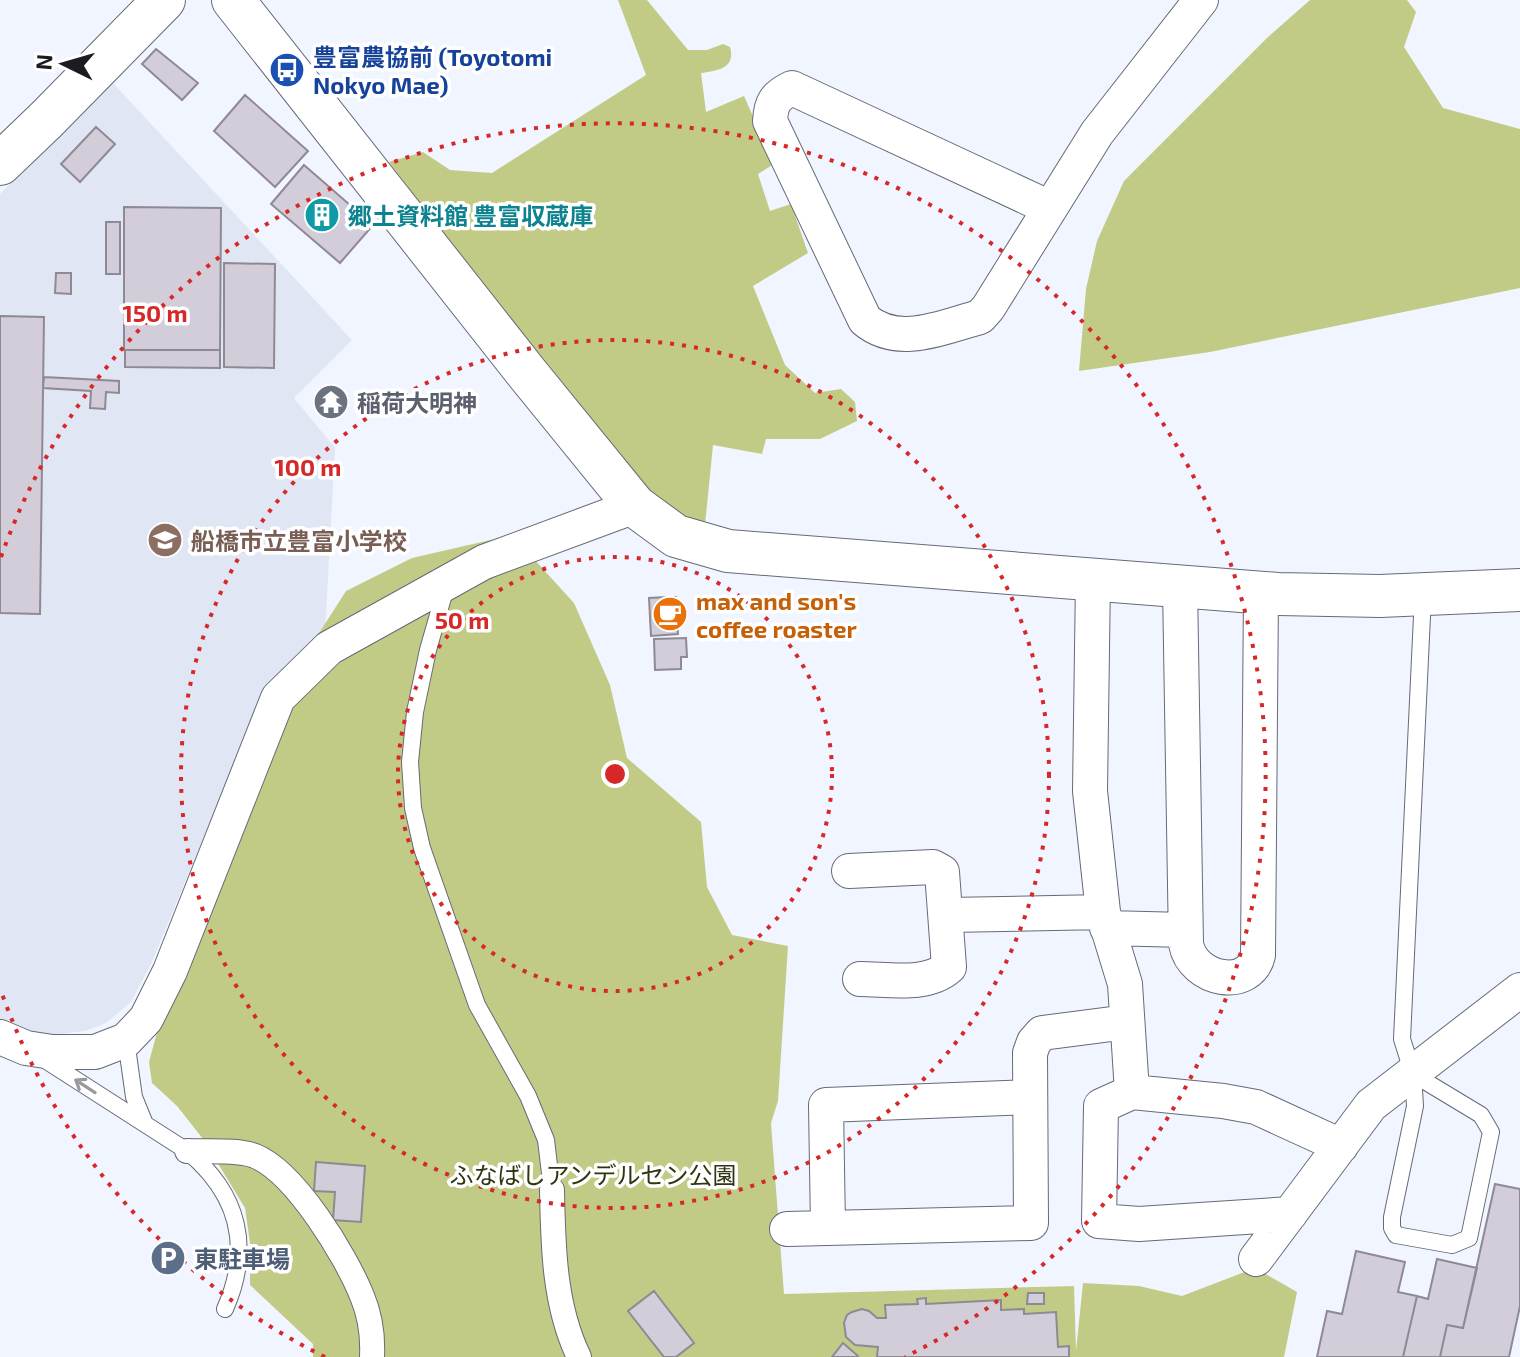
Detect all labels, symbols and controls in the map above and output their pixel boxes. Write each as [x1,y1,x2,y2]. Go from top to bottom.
north arrow [24,24,104,104]
place label: 豊富農協前 (Toyotomi Nokyo Mae) [313,42,552,99]
bus stop icon: 豊富農協前 (Toyotomi Nokyo Mae) [268,51,306,89]
text: N [29,53,57,71]
building icon: 郷土資料館 豊富収蔵庫 [303,196,341,234]
place label: 郷土資料館 豊富収蔵庫 [348,201,593,230]
text: 150 m [122,298,188,327]
temple icon: 稲荷大明神 [312,383,350,421]
place label: 稲荷大明神 [357,388,477,417]
text: 100 m [275,452,341,481]
school or university icon: 船橋市立豊富小学校 [146,521,184,559]
place label: 船橋市立豊富小学校 [191,526,407,555]
place label: max and son's coffee roaster [696,586,857,643]
cafe icon: max and son's coffee roaster [651,595,689,633]
text: 50 m [435,605,489,634]
centre of rings [601,760,629,788]
one-way arrow [74,1077,97,1093]
park label: ふなばしアンデルセン公園 [449,1160,737,1189]
parking icon: 東駐車場 [149,1239,187,1277]
place label: 東駐車場 [194,1244,290,1273]

